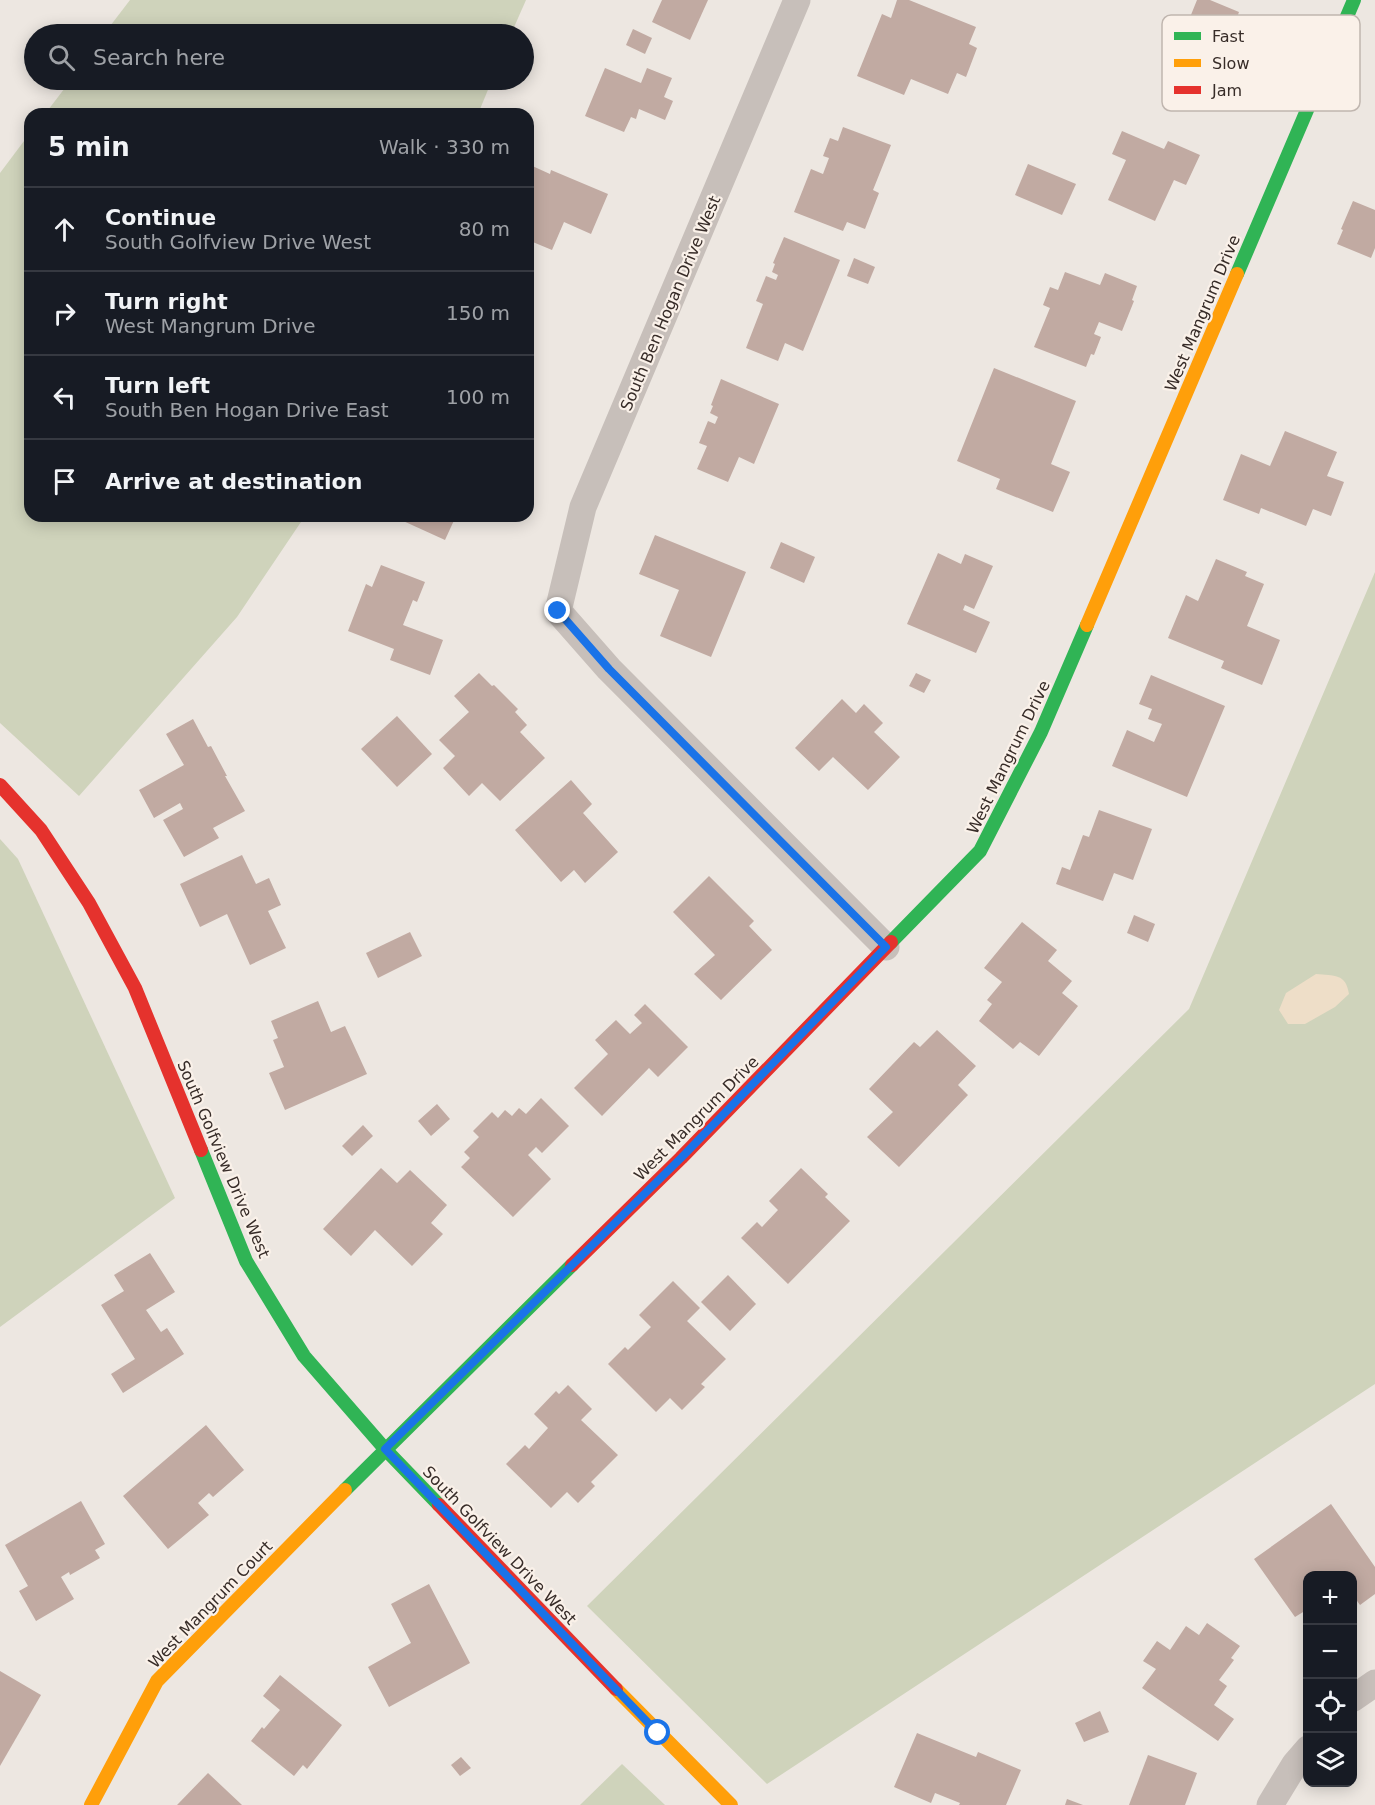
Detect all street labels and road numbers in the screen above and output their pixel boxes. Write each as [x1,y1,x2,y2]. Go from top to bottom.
street label: South Ben Hogan Drive West [616,193,724,414]
street label: West Mangrum Drive [1161,232,1244,394]
street label: West Mangrum Drive [963,677,1054,837]
street label: West Mangrum Drive [630,1052,763,1185]
street label: South Golfview Drive West [173,1058,274,1261]
street label: South Golfview Drive West [419,1462,580,1629]
street label: West Mangrum Court [145,1537,276,1672]

